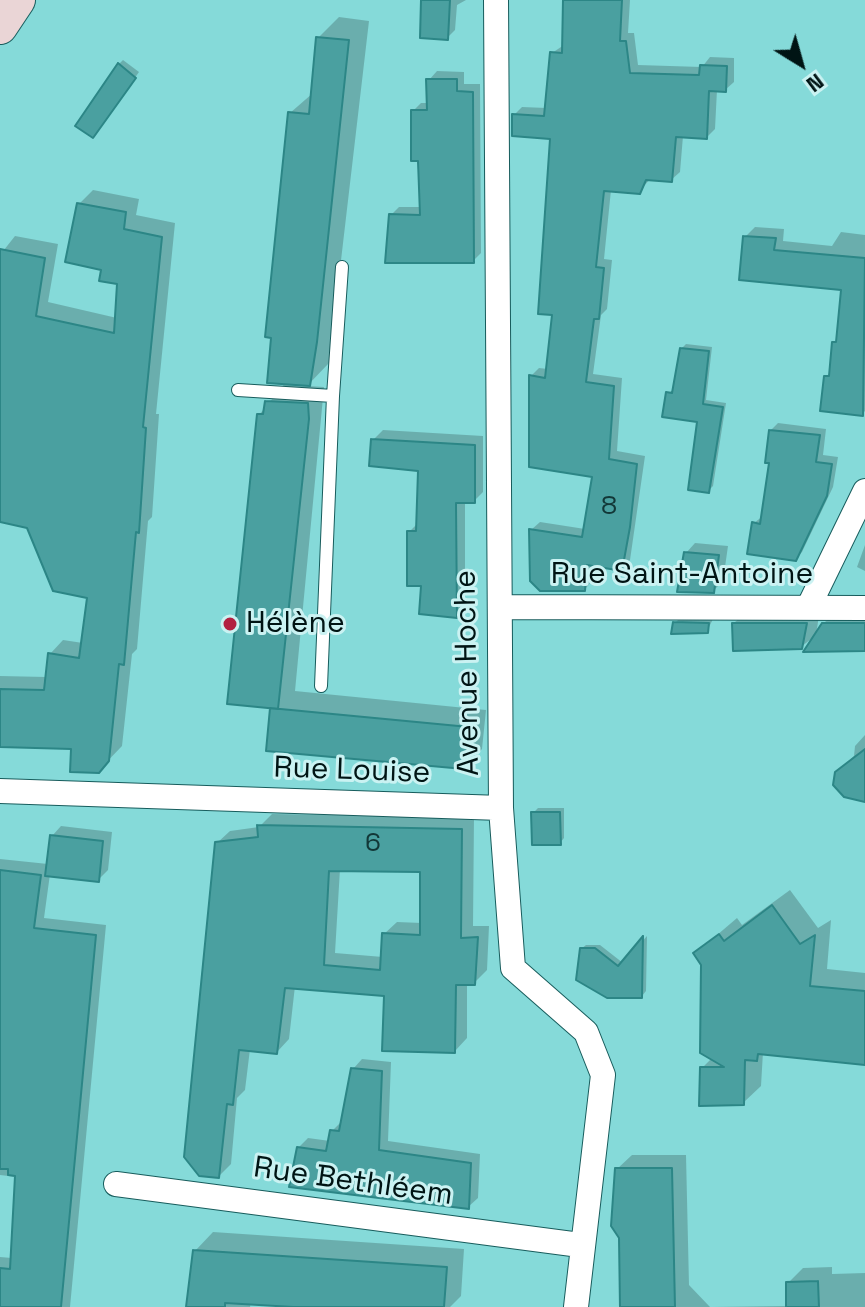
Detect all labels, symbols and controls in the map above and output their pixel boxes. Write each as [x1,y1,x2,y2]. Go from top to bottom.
north arrow [761,24,841,104]
text: N [801,68,830,99]
house number: 8 [601,491,617,523]
street label: Rue Saint-Antoine [551,557,813,593]
street label: Avenue Hoche [448,570,488,776]
place label: Hélène [246,606,345,642]
marker: Hélène [221,615,239,633]
street label: Rue Louise [273,750,431,792]
house number: 6 [365,828,381,860]
street label: Rue Bethléem [251,1150,455,1214]

